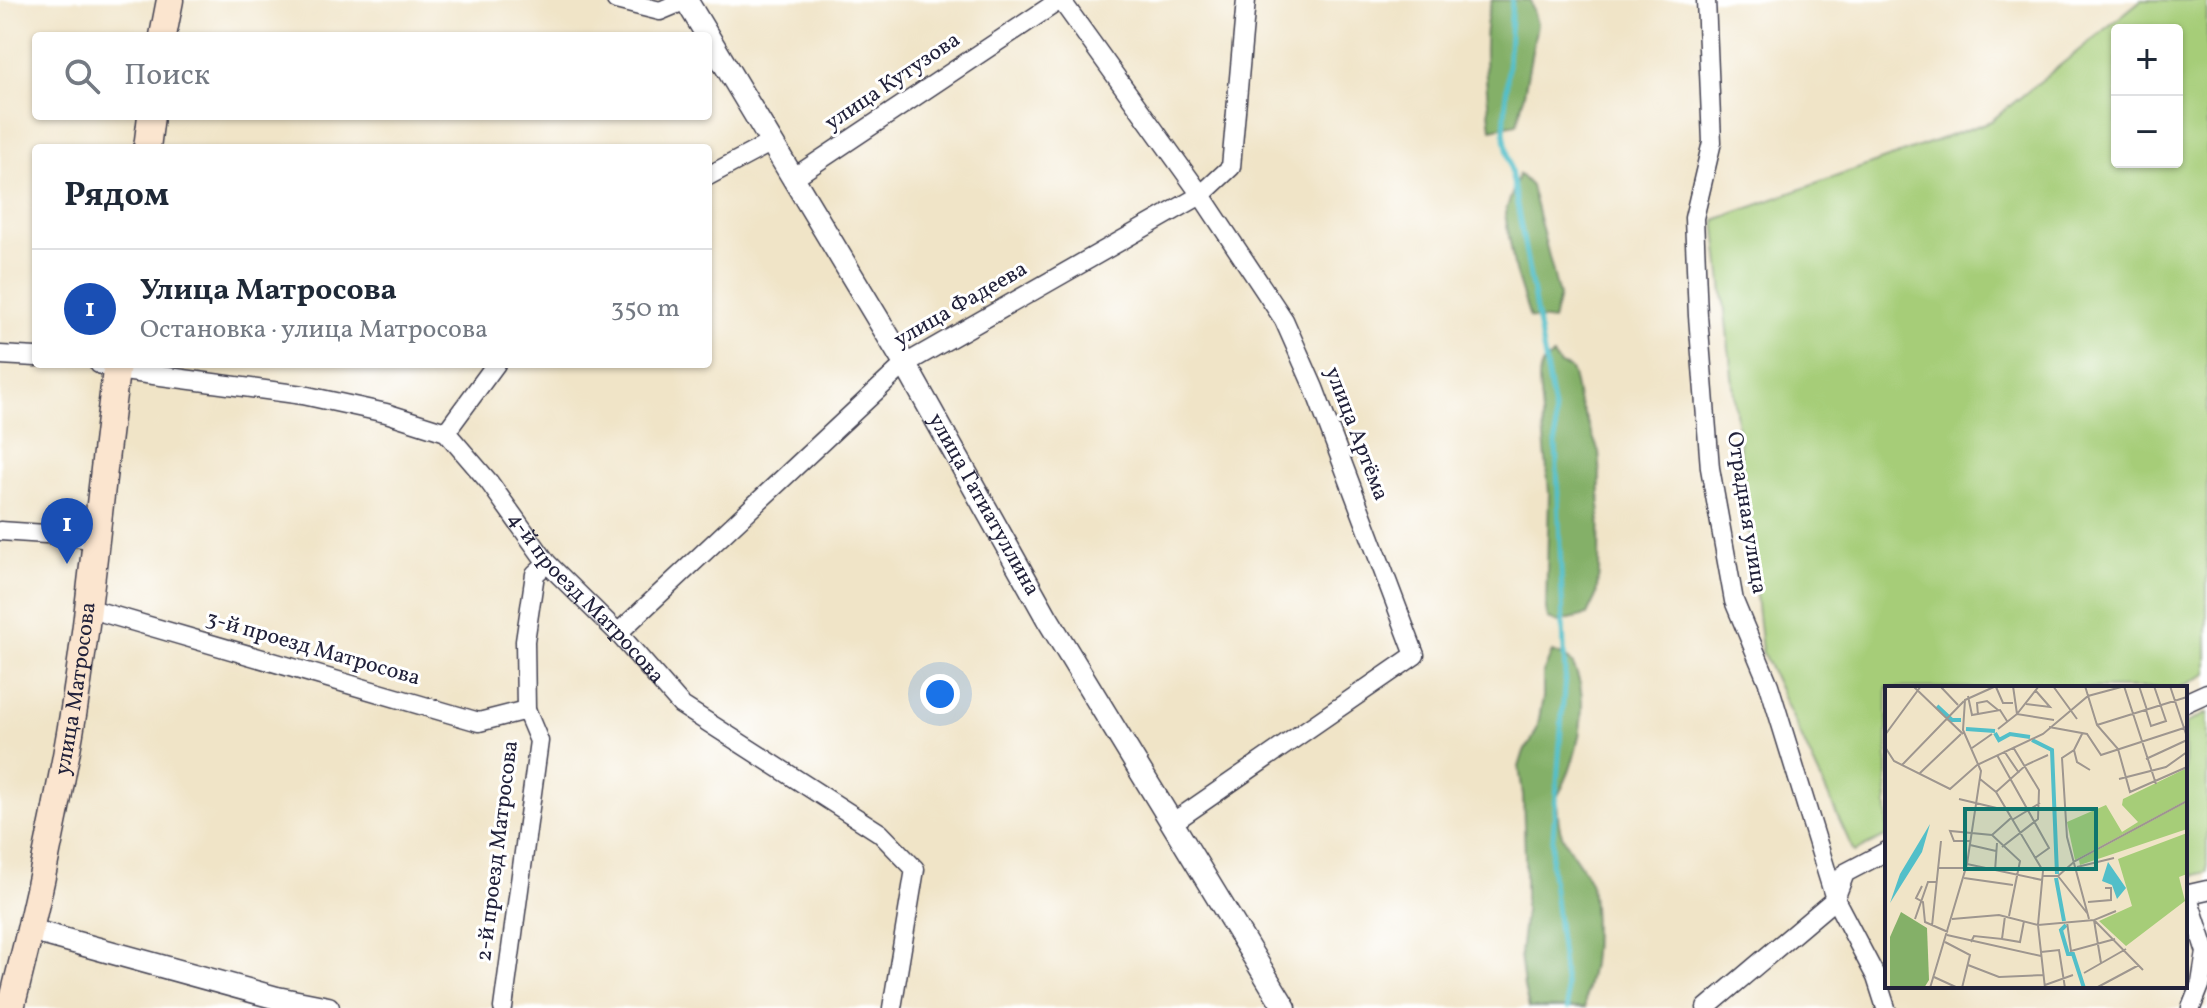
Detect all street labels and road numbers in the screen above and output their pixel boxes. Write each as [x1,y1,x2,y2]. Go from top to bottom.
street label: улица Кутузова [819,25,967,139]
street label: улица Фадеева [888,254,1034,356]
street label: улица Артёма [1316,363,1396,505]
street label: улица Гатиатуллина [920,408,1047,602]
street label: Отрадная улица [1718,430,1774,596]
street label: 4-й проезд Матросова [500,506,672,691]
street label: улица Матросова [47,600,104,778]
street label: 3-й проезд Матросова [202,604,424,694]
street label: 2-й проезд Матросова [469,739,527,963]

